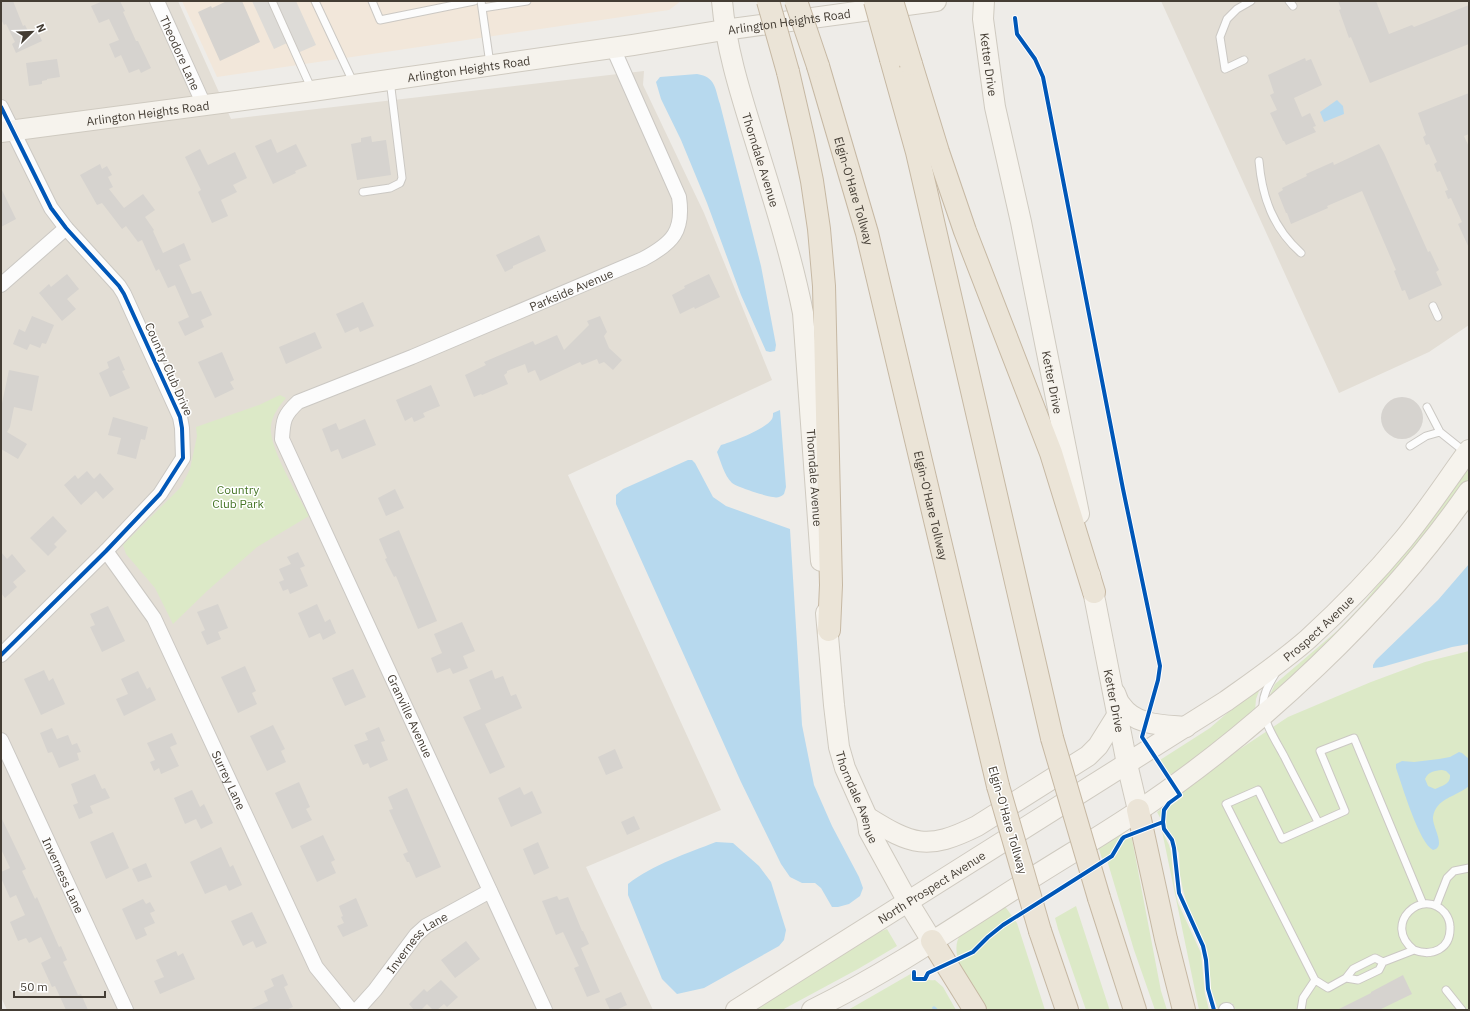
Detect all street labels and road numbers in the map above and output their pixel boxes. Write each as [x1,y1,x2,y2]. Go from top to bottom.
street label: Arlington Heights Road [727,5,852,37]
street label: Theodore Lane [157,13,204,93]
street label: Ketter Drive [977,32,1001,98]
street label: Arlington Heights Road [406,52,531,85]
street label: Arlington Heights Road [85,97,210,128]
street label: Thorndale Avenue [739,111,783,209]
street label: Elgin-O'Hare Tollway [832,135,877,246]
street label: Parkside Avenue [527,265,616,314]
street label: Country Club Drive [142,320,196,418]
street label: Ketter Drive [1039,349,1066,415]
street label: Thorndale Avenue [804,428,826,528]
street label: Elgin-O'Hare Tollway [911,449,952,562]
street label: Prospect Avenue [1280,592,1357,664]
street label: Ketter Drive [1101,668,1128,734]
street label: Granville Avenue [384,672,436,761]
street label: Surrey Lane [209,748,250,812]
street label: Thorndale Avenue [833,749,882,846]
street label: Elgin-O'Hare Tollway [985,764,1031,876]
street label: Inverness Lane [40,835,88,916]
street label: North Prospect Avenue [875,847,988,926]
street label: Inverness Lane [383,908,450,976]

